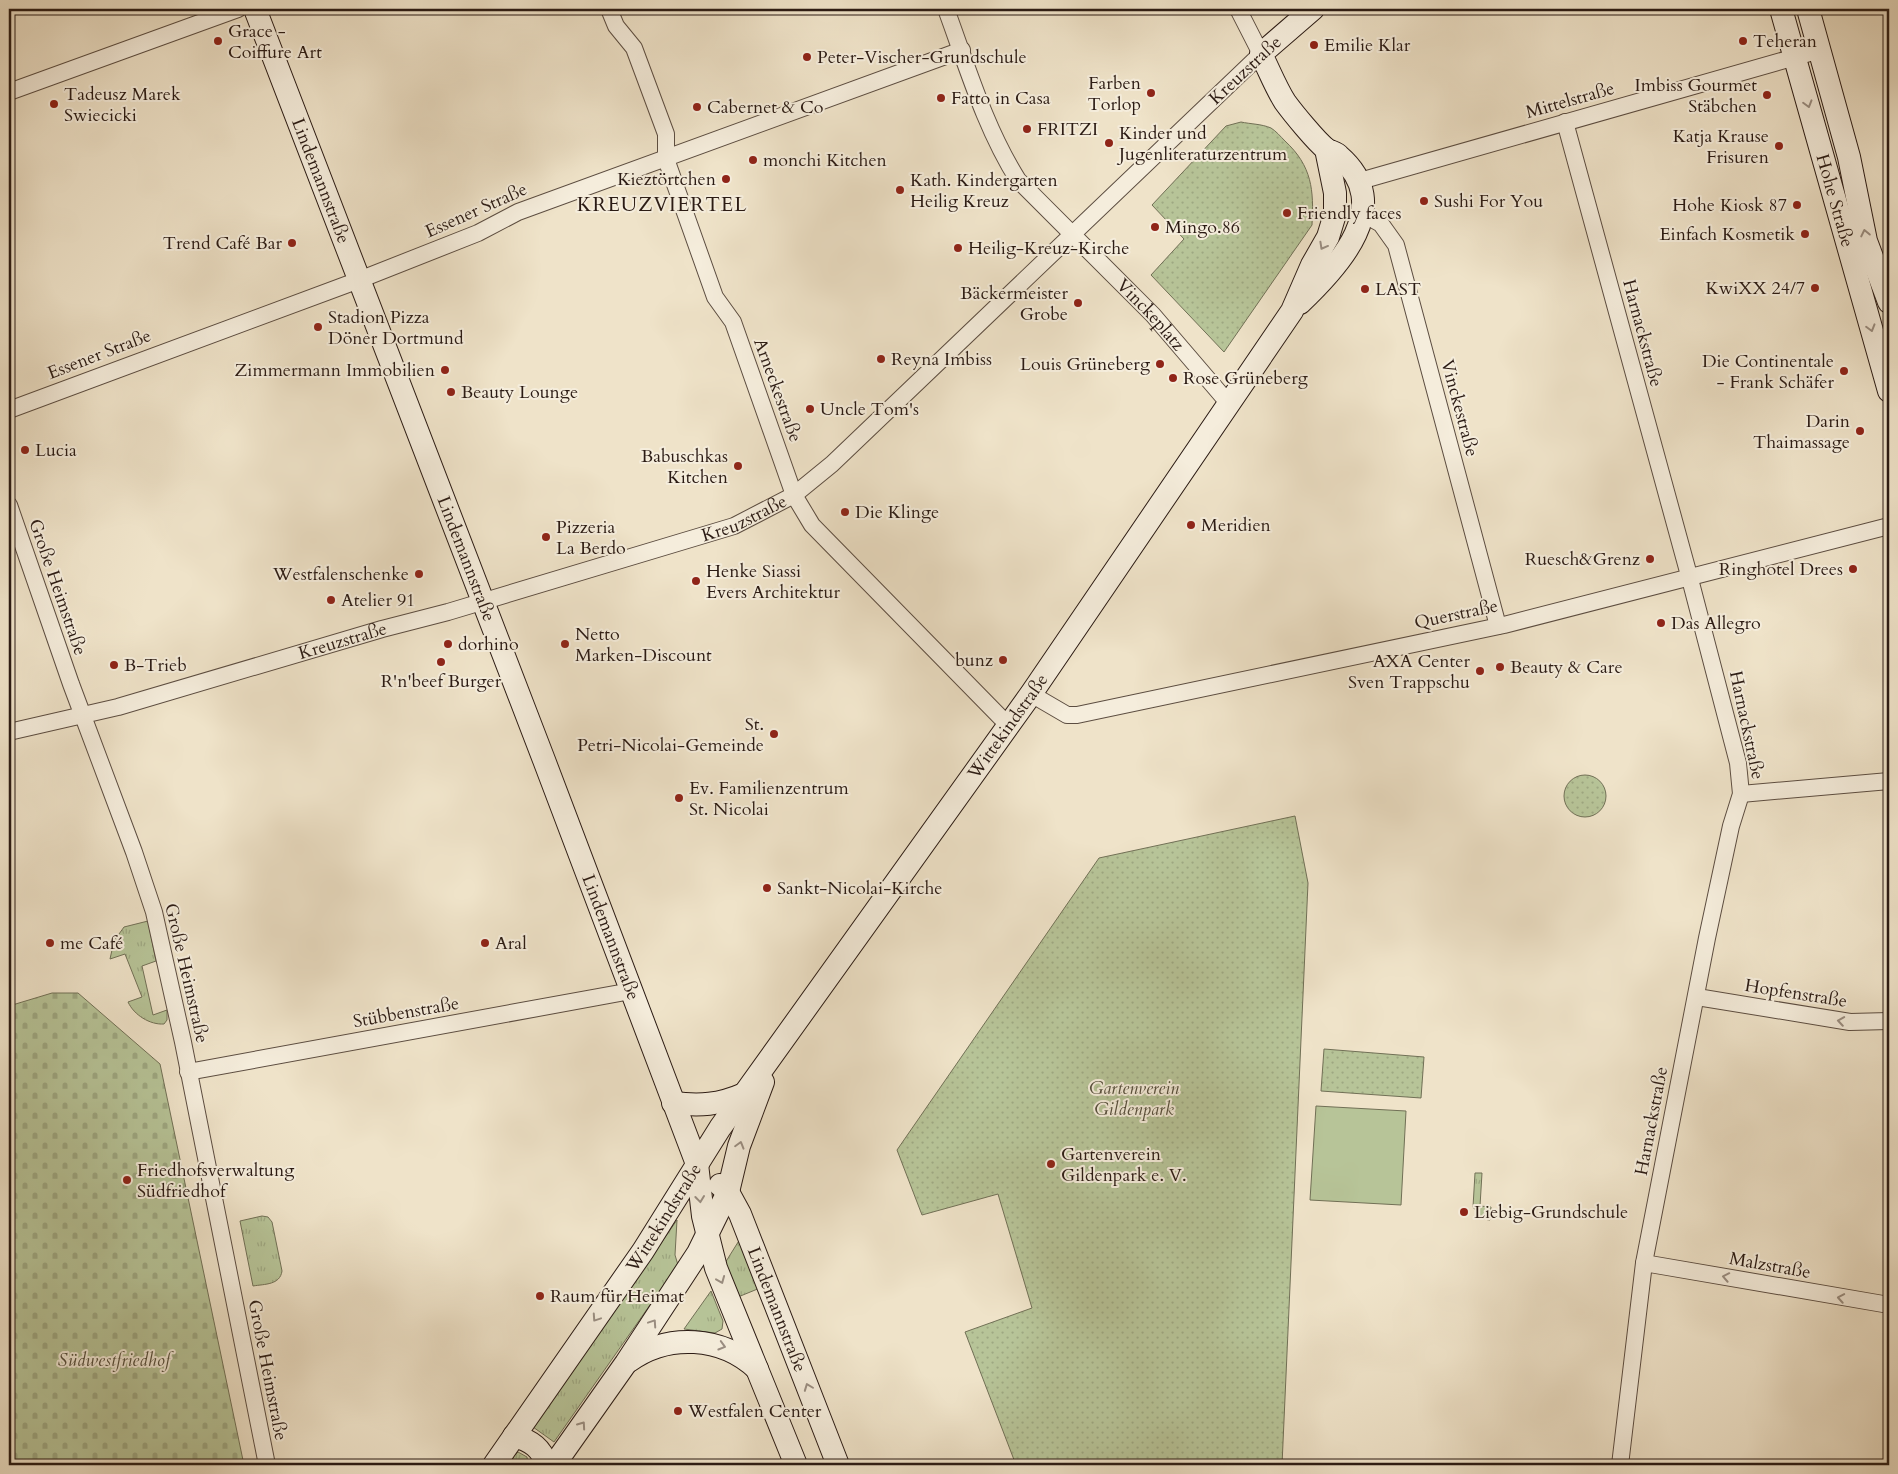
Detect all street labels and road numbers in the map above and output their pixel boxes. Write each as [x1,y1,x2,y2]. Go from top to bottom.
street label: Kreuzstraße [1204,30,1287,111]
street label: Mittelstraße [1523,76,1617,125]
street label: Lindemannstraße [285,115,356,247]
street label: Hohe Straße [1810,151,1860,250]
street label: Essener Straße [421,177,531,244]
street label: Vinckeplatz [1111,273,1190,356]
street label: Harnackstraße [1616,277,1669,390]
street label: Essener Straße [44,323,155,386]
street label: Arneckestraße [747,335,808,446]
street label: Vinckestraße [1435,357,1484,459]
street label: Kreuzstraße [698,489,791,548]
street label: Lindemannstraße [431,493,502,625]
street label: Große Heimstraße [22,516,93,659]
street label: Querstraße [1412,593,1500,636]
street label: Kreuzstraße [295,616,390,666]
street label: Wittekindstraße [961,669,1054,785]
street label: Harnackstraße [1723,669,1770,782]
street label: Lindemannstraße [575,871,646,1004]
street label: Große Heimstraße [158,901,215,1045]
street label: Hopfenstraße [1743,973,1849,1014]
street label: Stübbenstraße [351,991,461,1034]
street label: Harnackstraße [1629,1065,1674,1178]
street label: Wittekindstraße [620,1159,708,1278]
street label: Lindemannstraße [741,1243,812,1376]
street label: Malzstraße [1727,1246,1813,1285]
street label: Große Heimstraße [242,1298,293,1443]

